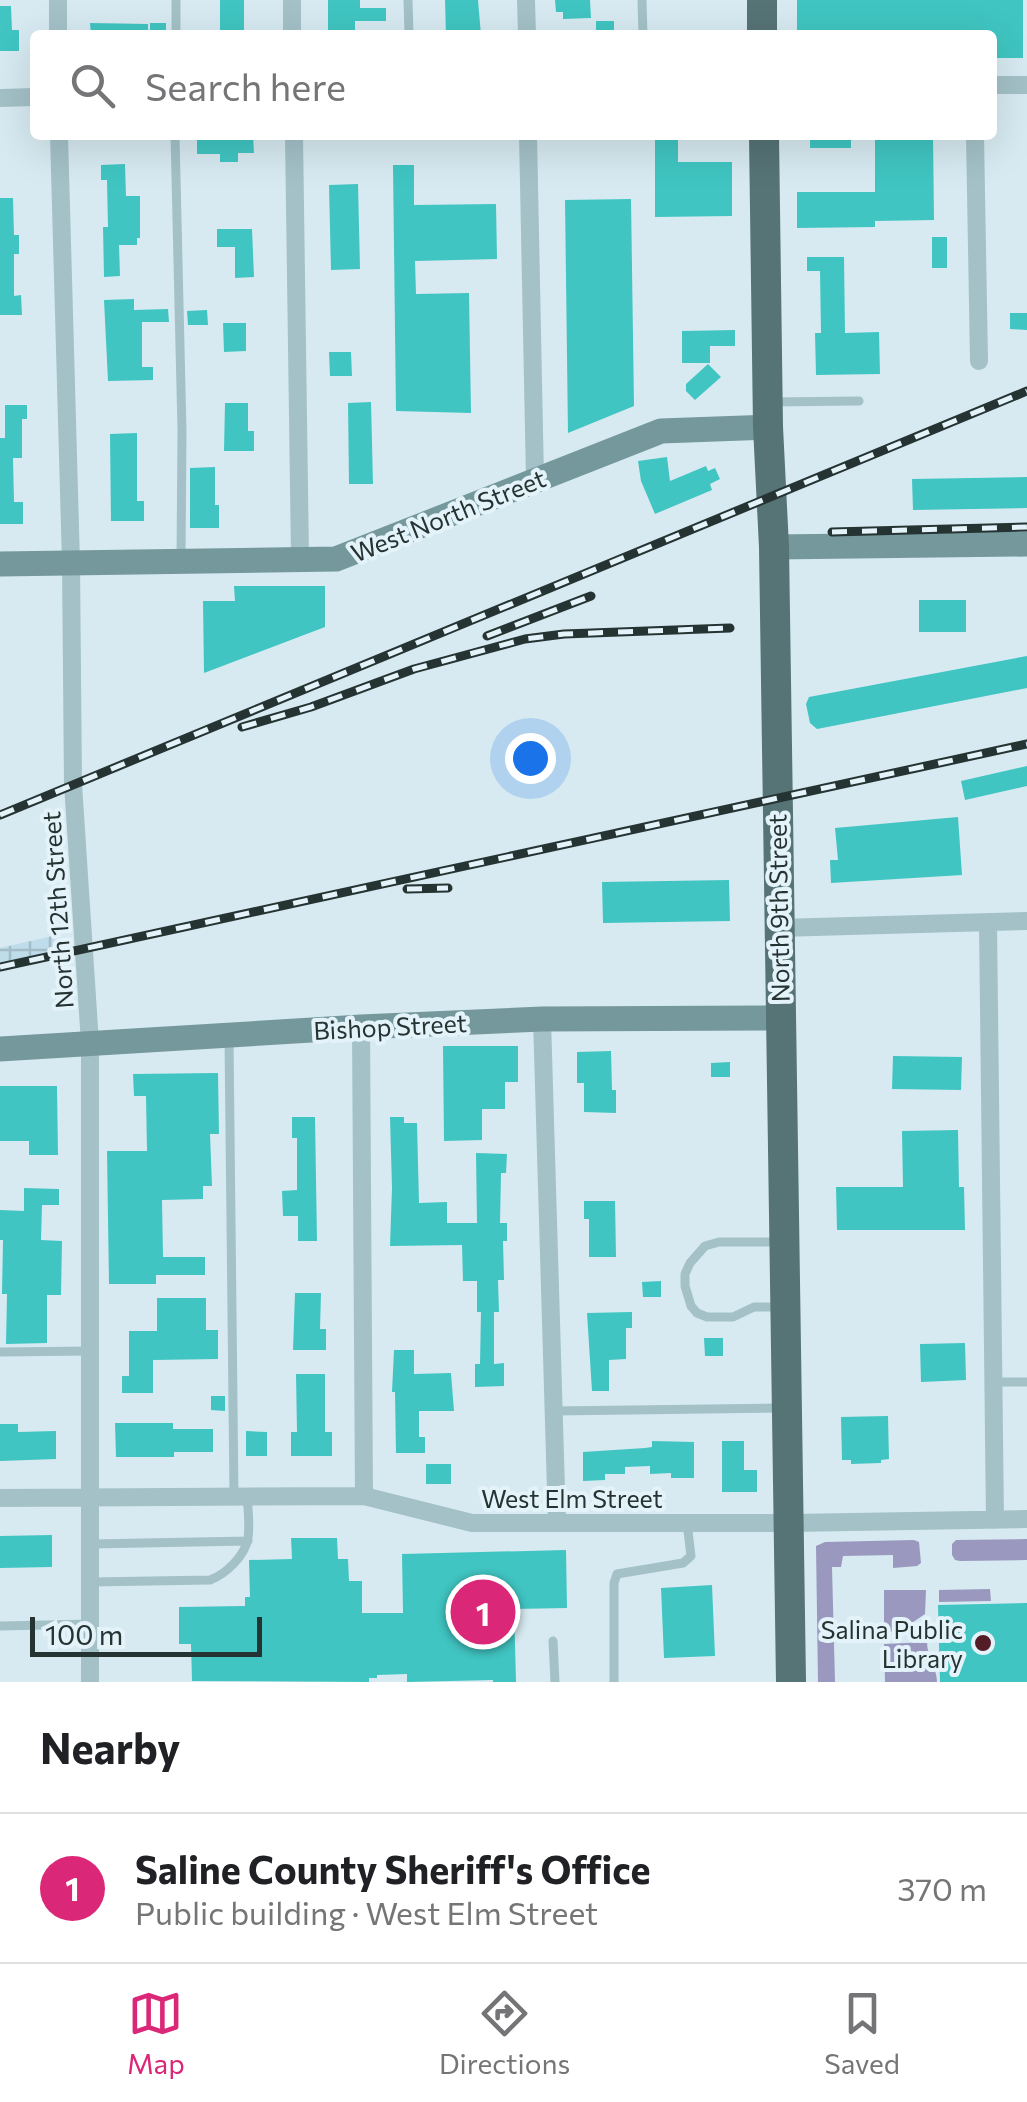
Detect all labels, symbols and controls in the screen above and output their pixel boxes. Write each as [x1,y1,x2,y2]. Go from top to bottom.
search box [30,30,997,140]
icon: search [65,58,120,113]
text: Search here [145,62,346,109]
street label: West North Street [346,462,550,568]
your location [505,733,556,784]
street label: North 12th Street [35,810,79,1010]
street label: North 9th Street [761,814,795,1002]
street label: Bishop Street [313,1007,467,1045]
street label: West Elm Street [481,1483,663,1513]
pin: 1 [450,1574,516,1650]
scale bar [30,1612,262,1656]
place label: Salina Public Library [821,1614,963,1673]
text: 100 m [45,1617,123,1651]
marker: Salina Public Library [972,1632,994,1654]
text: Nearby [40,1721,180,1773]
text: Saline County Sheriff's Office [135,1845,651,1892]
text: 1 [65,1868,80,1908]
text: 370 m [897,1868,987,1908]
text: Public building · West Elm Street [135,1892,598,1932]
tab: Map [127,1986,185,2080]
tab: Directions [439,1986,570,2080]
tab: Saved [824,1986,900,2080]

